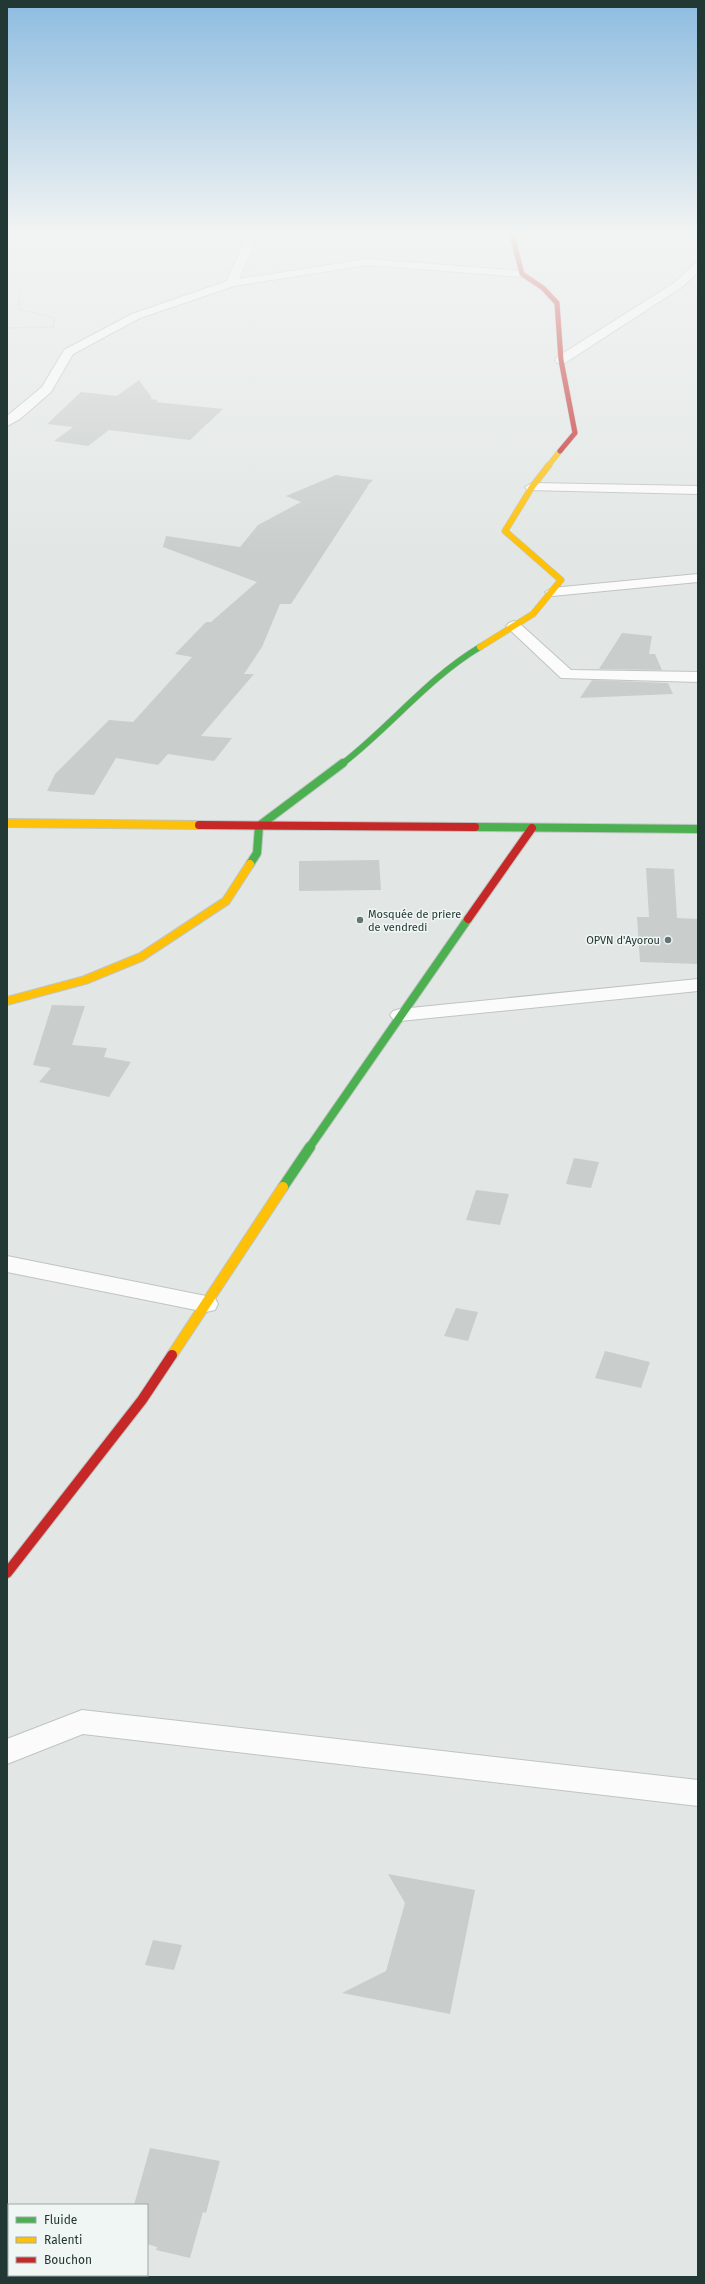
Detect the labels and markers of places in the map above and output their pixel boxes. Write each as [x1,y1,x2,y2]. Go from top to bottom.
place label: Mosquée de priere de vendredi [368,908,461,934]
marker: Mosquée de priere de vendredi [355,915,365,925]
place label: OPVN d'Ayorou [586,934,660,947]
marker: OPVN d'Ayorou [663,935,673,945]

